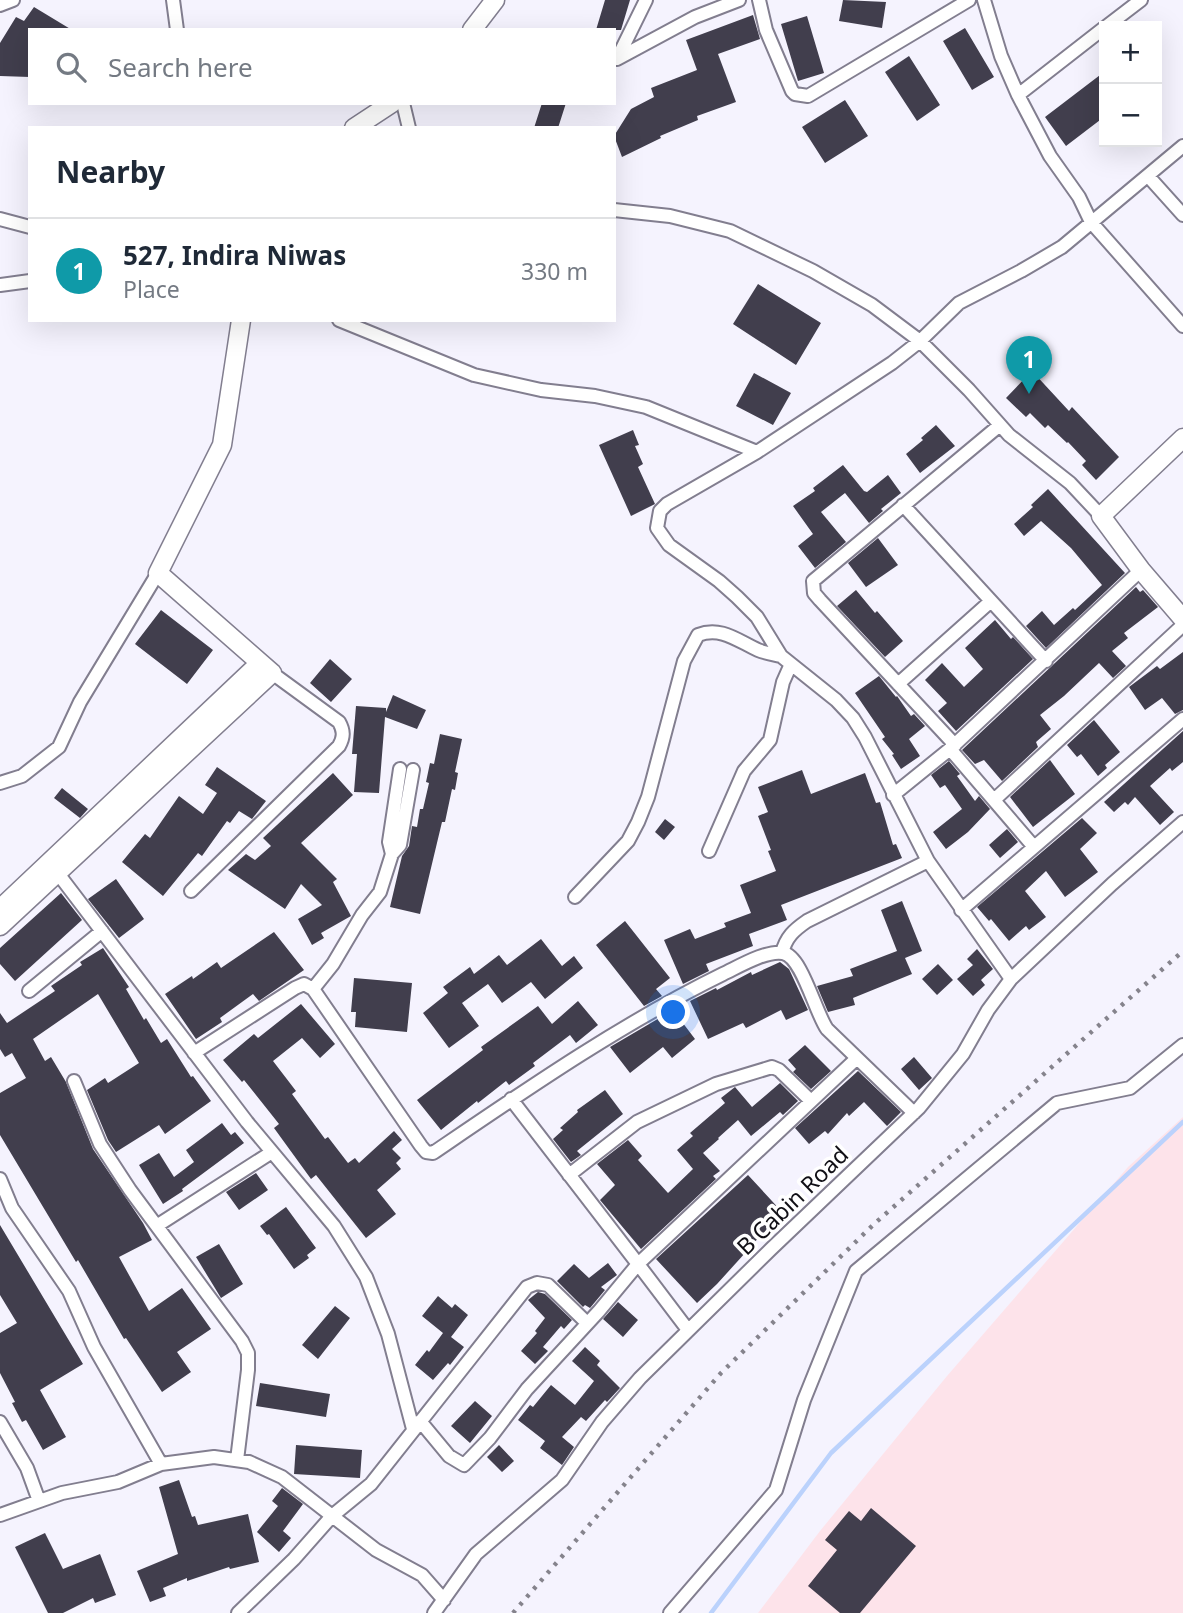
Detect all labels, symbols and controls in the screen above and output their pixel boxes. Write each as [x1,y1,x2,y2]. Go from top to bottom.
map controls [1099,21,1162,147]
button: + [1099,21,1162,84]
search box [28,28,616,105]
icon: search [52,48,90,86]
text: Search here [108,49,253,85]
button: − [1099,84,1162,147]
text: Nearby [56,151,165,192]
text: 527, Indira Niwas [123,237,346,273]
text: 1 [72,255,86,287]
text: 330 m [521,255,588,287]
text: Place [123,273,180,305]
pin: 1 [1006,336,1052,394]
your location [656,995,690,1029]
street label: B Cabin Road [729,1139,855,1261]

